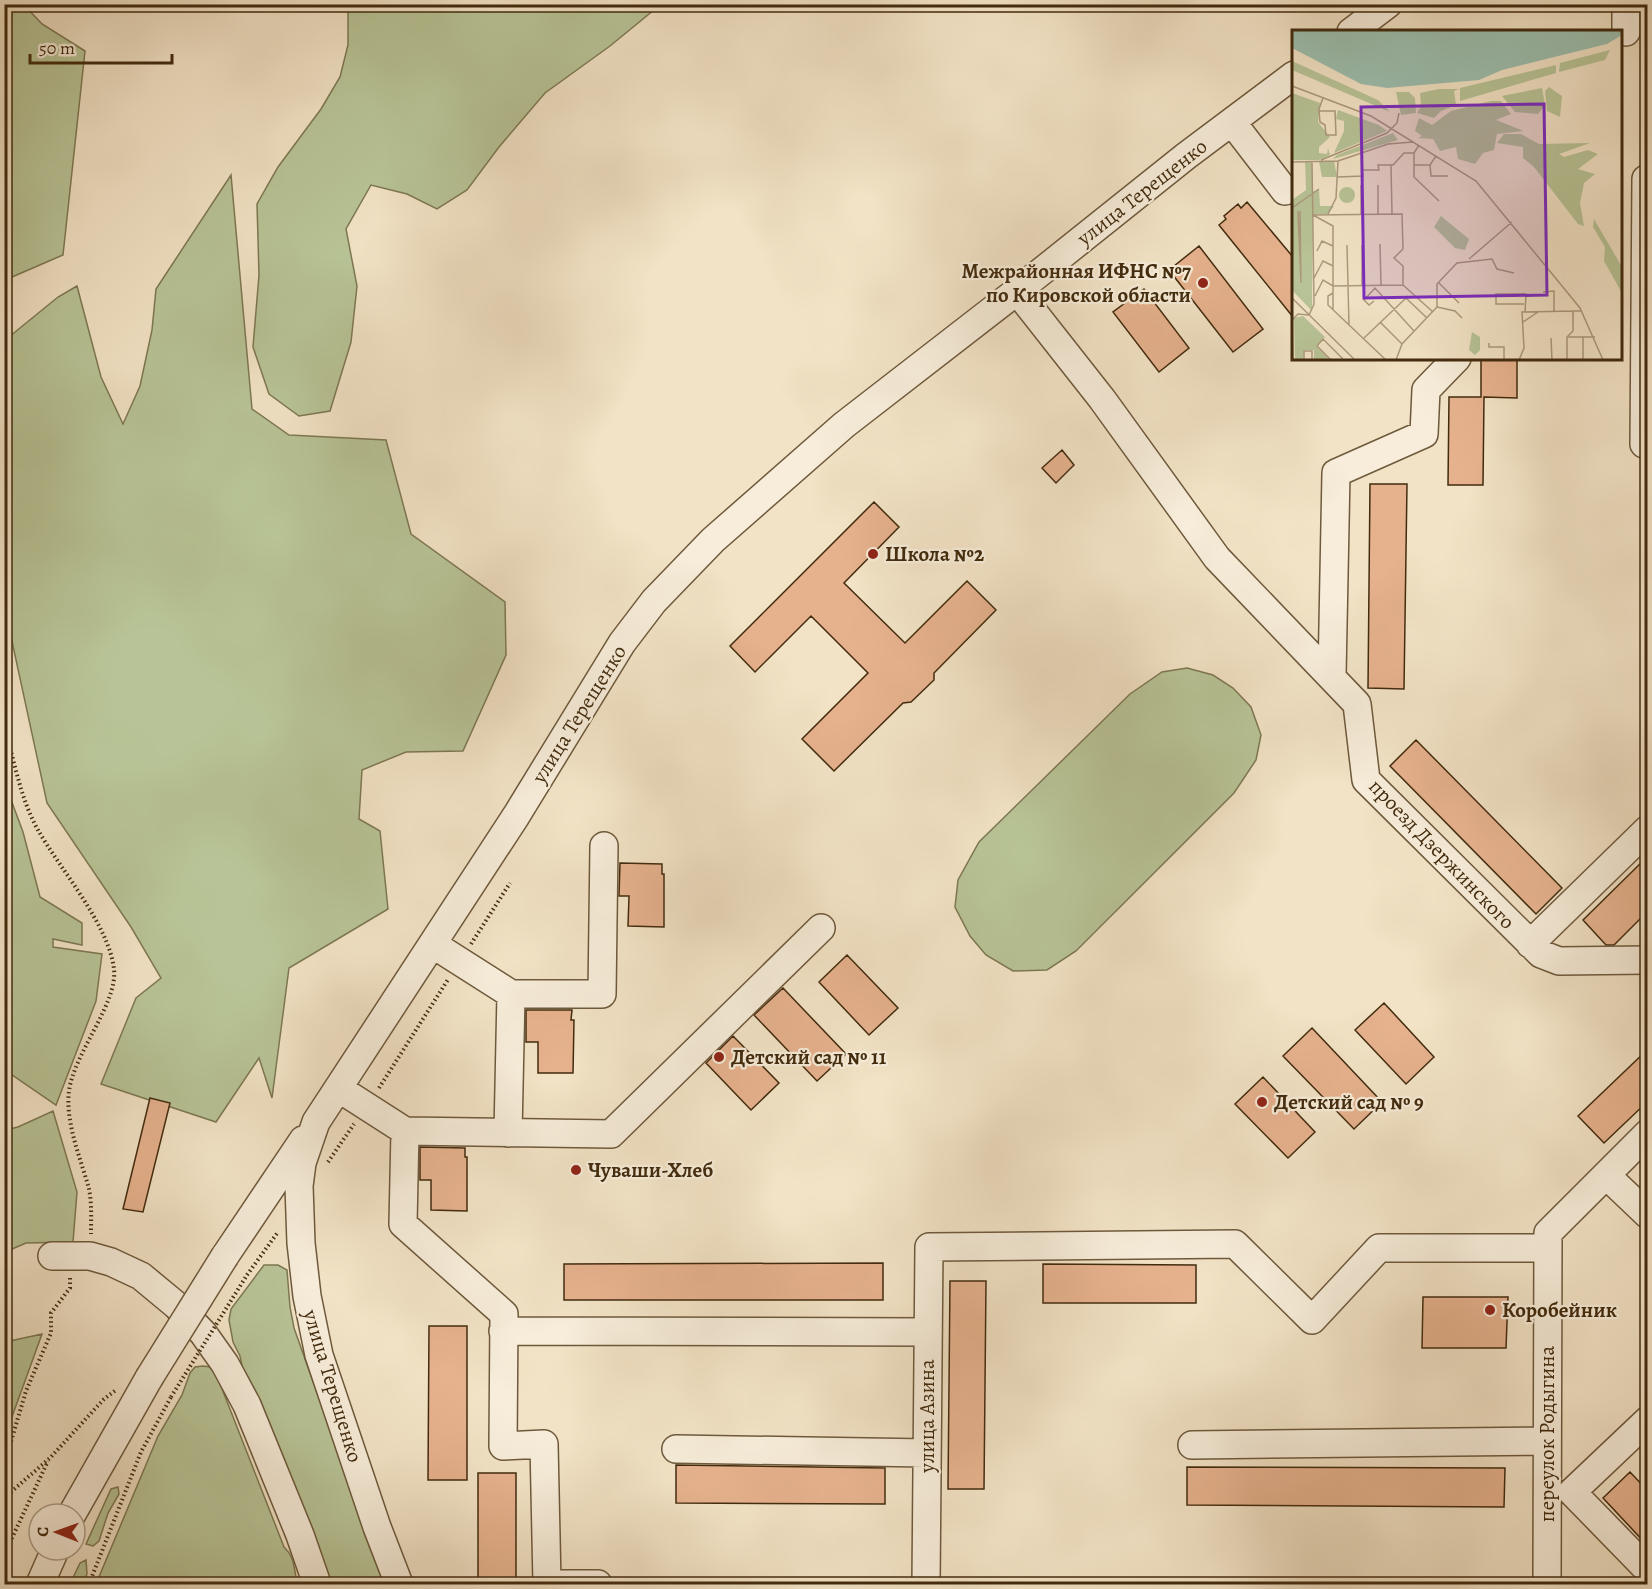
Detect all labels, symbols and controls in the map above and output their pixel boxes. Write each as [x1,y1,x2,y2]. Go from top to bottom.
scale bar [30,27,172,65]
inset map [1292,30,1622,360]
text: 50 m [39,36,75,60]
street label: улица Терещенко [1070,132,1213,252]
place label: Межрайонная ИФНС №7 по Кировской области [961,257,1191,309]
marker: Межрайонная ИФНС №7 по Кировской области [1196,276,1210,290]
place label: Школа №2 [885,540,984,568]
marker: Школа №2 [866,547,880,561]
street label: улица Терещенко [525,639,633,789]
street label: проезд Дзержинского [1363,773,1521,935]
place label: Детский сад № 11 [731,1043,887,1071]
marker: Детский сад № 11 [712,1050,726,1064]
place label: Детский сад № 9 [1274,1088,1424,1116]
marker: Детский сад № 9 [1255,1095,1269,1109]
place label: Чуваши-Хлеб [588,1156,713,1184]
marker: Чуваши-Хлеб [569,1163,583,1177]
place label: Коробейник [1502,1296,1617,1324]
marker: Коробейник [1483,1303,1497,1317]
street label: улица Терещенко [296,1305,370,1466]
street label: переулок Родыгина [1533,1346,1561,1522]
street label: улица Азина [913,1359,941,1474]
north arrow [27,1502,87,1562]
text: С [32,1526,54,1537]

